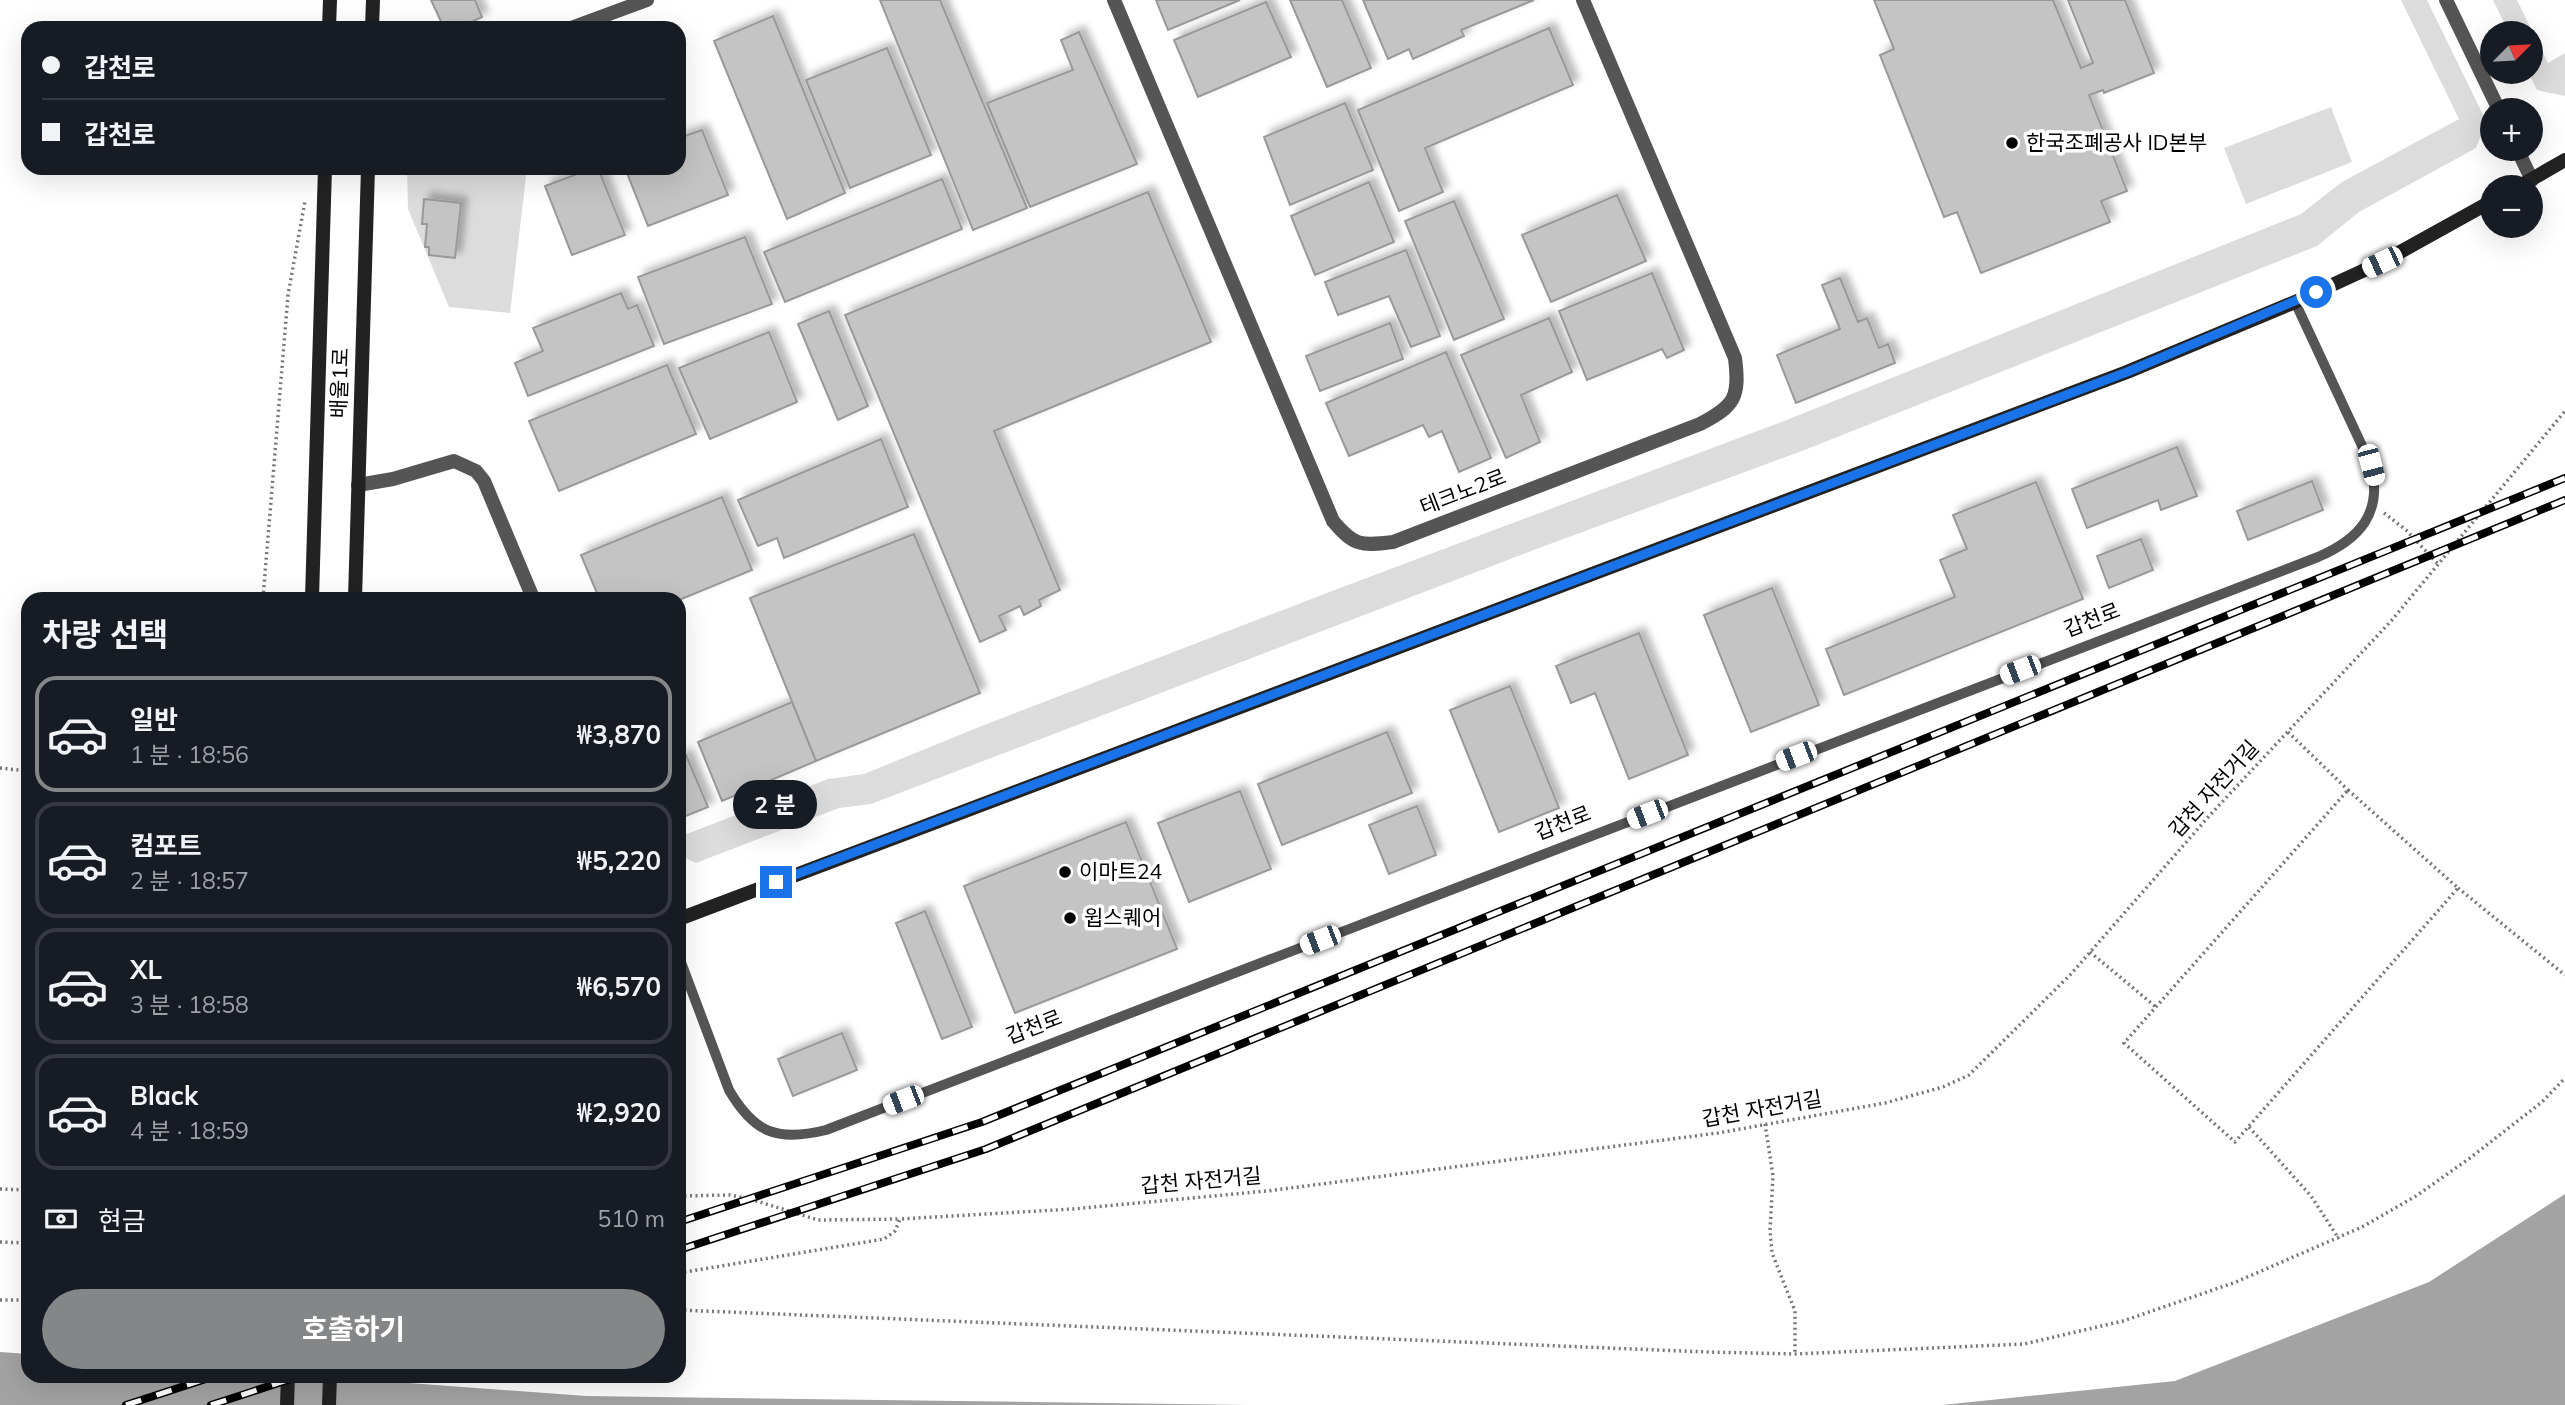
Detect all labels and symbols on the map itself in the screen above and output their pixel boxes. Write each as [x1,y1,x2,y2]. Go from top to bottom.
north arrow [2480,21,2543,84]
place label: 한국조폐공사 ID본부 [2026,129,2207,155]
marker: 한국조폐공사 ID본부 [2004,135,2020,151]
car [2359,244,2406,280]
route start [2300,276,2332,308]
street label: 배울1로 [325,347,353,419]
car [2356,442,2387,488]
street label: 테크노2로 [1416,463,1509,519]
street label: 갑천로 [2060,597,2123,642]
car [1997,653,2044,687]
street label: 갑천 자전거길 [2163,735,2264,842]
car [1773,739,1820,773]
callout: 2 분 [734,780,818,830]
car [1624,797,1671,831]
street label: 갑천로 [1531,800,1594,845]
place label: 이마트24 [1079,858,1163,884]
marker: 이마트24 [1057,864,1073,880]
route end [760,866,792,898]
place label: 윕스퀘어 [1084,904,1161,930]
marker: 윕스퀘어 [1062,910,1078,926]
car [1297,923,1344,957]
street label: 갑천로 [1002,1004,1065,1049]
car [880,1083,927,1117]
street label: 갑천 자전거길 [1700,1085,1824,1131]
street label: 갑천 자전거길 [1139,1162,1263,1198]

